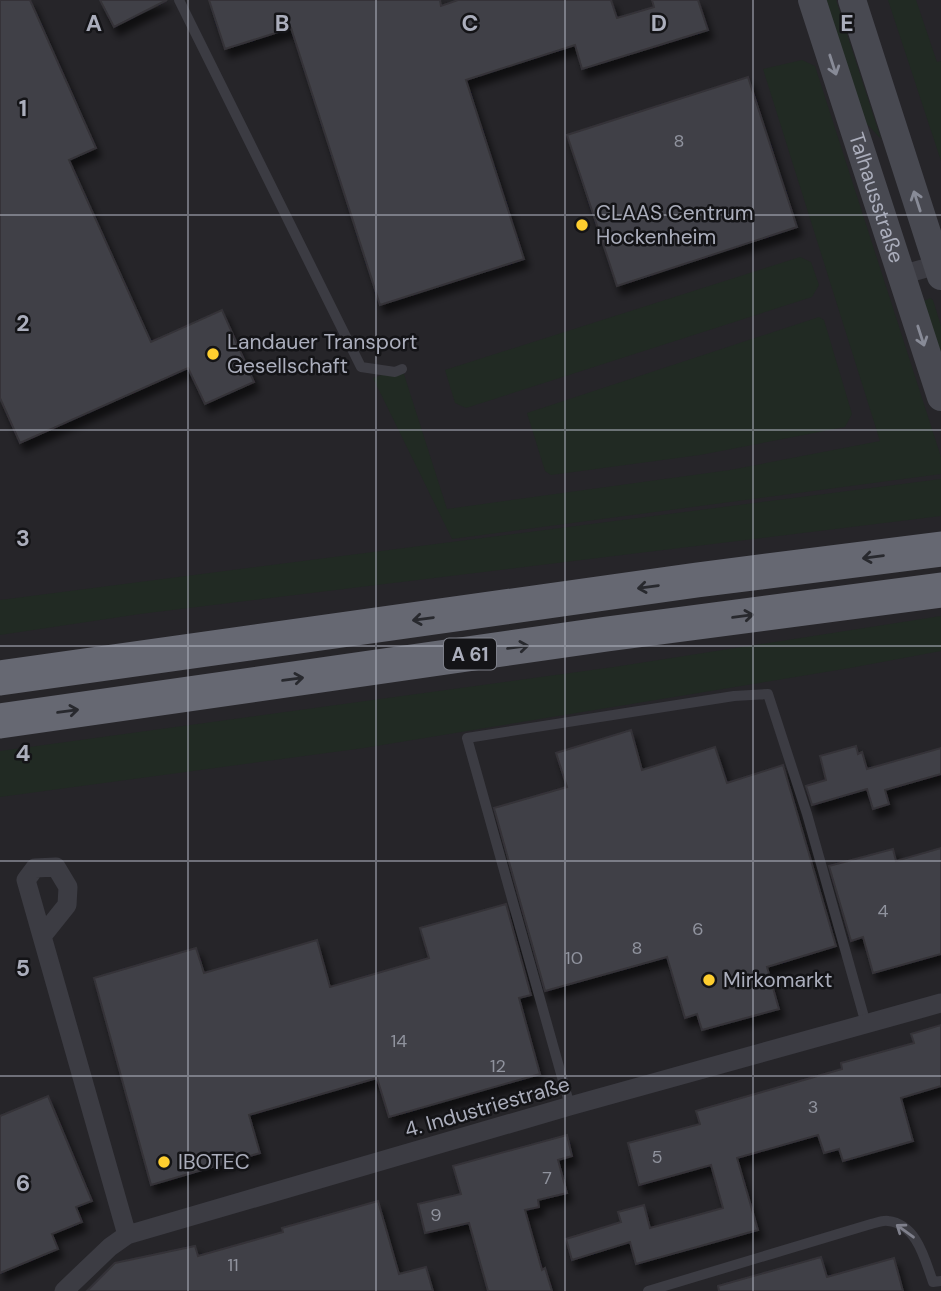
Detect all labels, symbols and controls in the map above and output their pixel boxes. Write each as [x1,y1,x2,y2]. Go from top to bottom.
text: A [86,8,102,38]
text: B [275,8,289,38]
text: C [462,8,478,38]
text: D [651,8,667,38]
text: E [840,8,854,38]
one-way arrow [828,54,841,76]
text: 1 [19,93,27,123]
house number: 8 [674,129,684,153]
street label: Talhausstraße [842,129,911,267]
one-way arrow [910,190,922,212]
place label: CLAAS Centrum Hockenheim [596,199,754,251]
marker: CLAAS Centrum Hockenheim [574,217,590,233]
text: 2 [16,308,30,338]
one-way arrow [915,325,928,347]
place label: Landauer Transport Gesellschaft [227,328,417,380]
marker: Landauer Transport Gesellschaft [205,346,221,362]
text: 3 [16,523,30,553]
one-way arrow [862,551,885,564]
one-way arrow [637,581,660,594]
one-way arrow [732,610,754,623]
one-way arrow [412,613,434,626]
road number: A 61 [444,638,496,670]
one-way arrow [506,640,529,653]
one-way arrow [281,672,304,685]
one-way arrow [56,704,78,717]
text: 4 [16,738,31,768]
house number: 4 [878,899,889,923]
house number: 6 [692,917,704,941]
house number: 8 [632,936,642,960]
house number: 10 [565,946,583,970]
text: 5 [16,953,30,983]
place label: Mirkomarkt [723,966,832,994]
marker: Mirkomarkt [701,972,717,988]
house number: 14 [391,1029,407,1053]
house number: 12 [490,1054,506,1078]
street label: 4. Industriestraße [401,1070,573,1144]
house number: 3 [808,1095,818,1119]
house number: 5 [652,1145,662,1169]
place label: IBOTEC [178,1148,250,1176]
marker: IBOTEC [156,1154,172,1170]
house number: 7 [542,1166,552,1190]
text: 6 [16,1168,30,1198]
house number: 9 [430,1203,442,1227]
one-way arrow [896,1224,915,1238]
house number: 11 [227,1253,239,1277]

